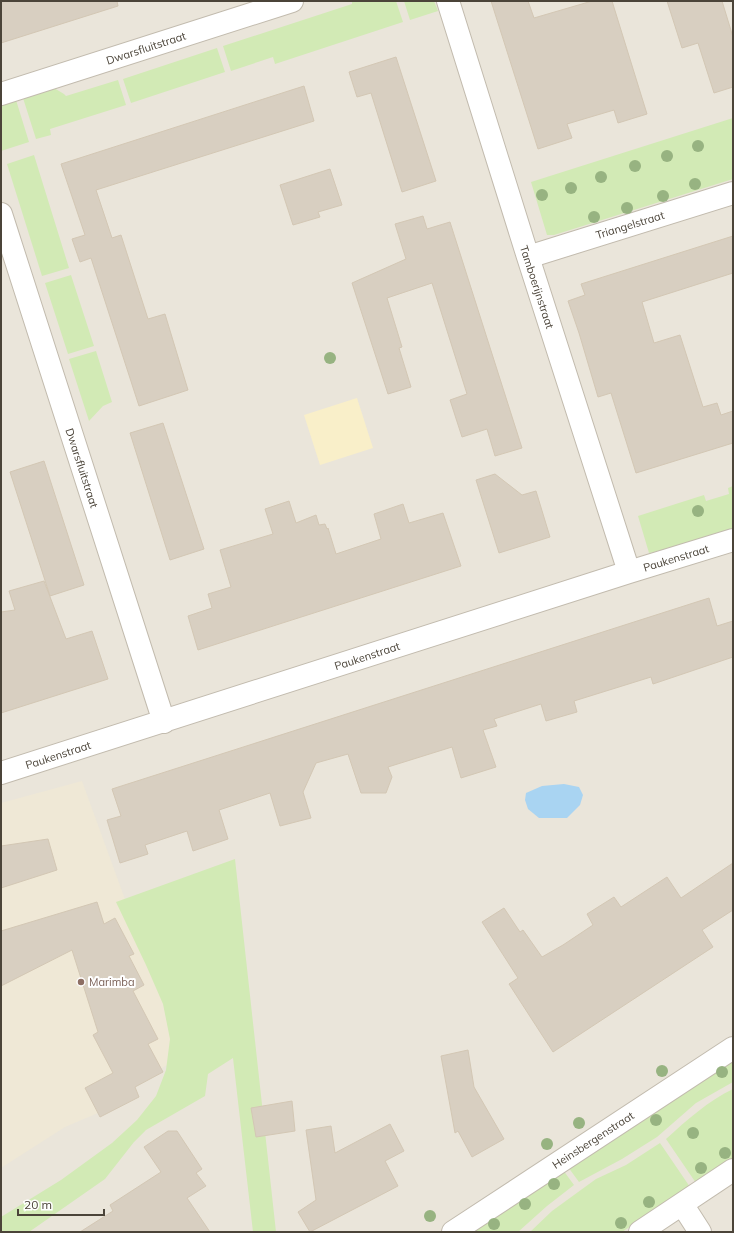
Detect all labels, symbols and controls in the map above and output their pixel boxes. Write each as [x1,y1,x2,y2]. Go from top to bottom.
street label: Dwarsfluitstraat [104,28,188,67]
street label: Triangelstraat [594,208,666,242]
street label: Tamboerijnstraat [517,244,557,331]
street label: Dwarsfluitstraat [63,426,102,510]
street label: Paukenstraat [641,541,711,575]
street label: Paukenstraat [332,639,402,673]
street label: Paukenstraat [23,738,93,772]
place label: Marimba [89,975,135,989]
marker: Marimba [76,977,86,987]
street label: Heinsbergenstraat [549,1108,637,1172]
scale bar [18,1191,104,1217]
text: 20 m [24,1197,52,1212]

